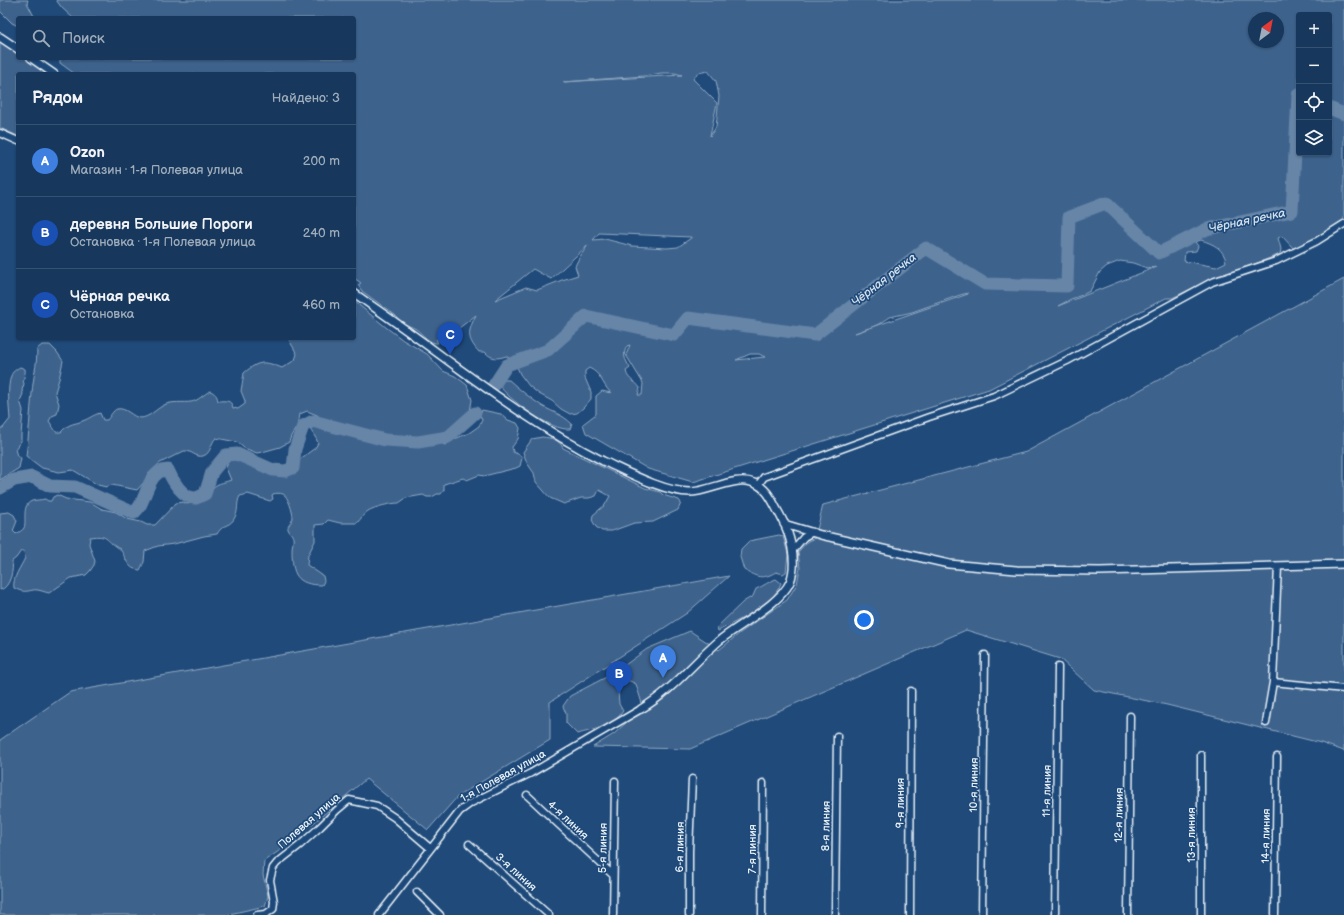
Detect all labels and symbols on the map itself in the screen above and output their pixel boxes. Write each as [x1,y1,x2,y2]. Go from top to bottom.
north arrow [1248,12,1284,48]
water label: Чёрная речка [1207,206,1287,236]
water label: Чёрная речка [849,250,919,310]
pin: C [437,322,463,355]
your location [854,610,874,630]
pin: A [650,645,676,678]
pin: B [606,661,632,694]
street label: 1-я Полевая улица [458,747,548,805]
street label: 10-я линия [967,758,981,812]
street label: 11-я линия [1040,765,1054,817]
street label: 9-я линия [894,778,907,828]
street label: 12-я линия [1112,788,1126,842]
street label: Полевая улица [275,790,343,851]
street label: 4-я линия [545,798,591,842]
street label: 8-я линия [819,801,833,851]
street label: 13-я линия [1185,808,1198,862]
street label: 14-я линия [1259,808,1273,864]
street label: 6-я линия [673,822,687,872]
street label: 5-я линия [596,823,610,873]
street label: 7-я линия [746,824,759,874]
street label: 3-я линия [493,850,539,894]

